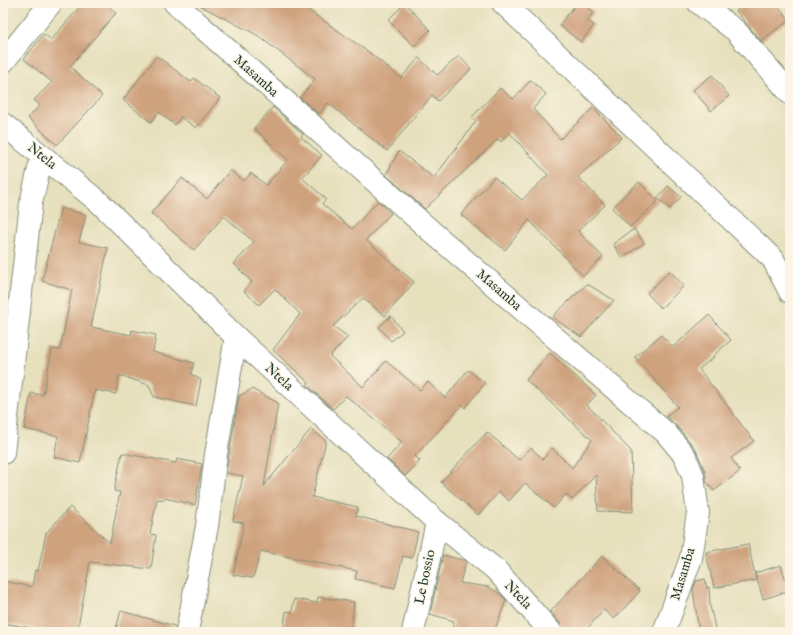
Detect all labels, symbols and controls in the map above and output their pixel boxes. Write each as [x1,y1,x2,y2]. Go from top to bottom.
street label: Masamba [230,51,283,102]
street label: Ntela [24,139,61,174]
street label: Masamba [473,265,526,315]
street label: Ntela [261,359,298,395]
street label: Masamba [666,544,700,603]
street label: Le bossio [410,547,440,606]
street label: Ntela [500,577,536,614]

